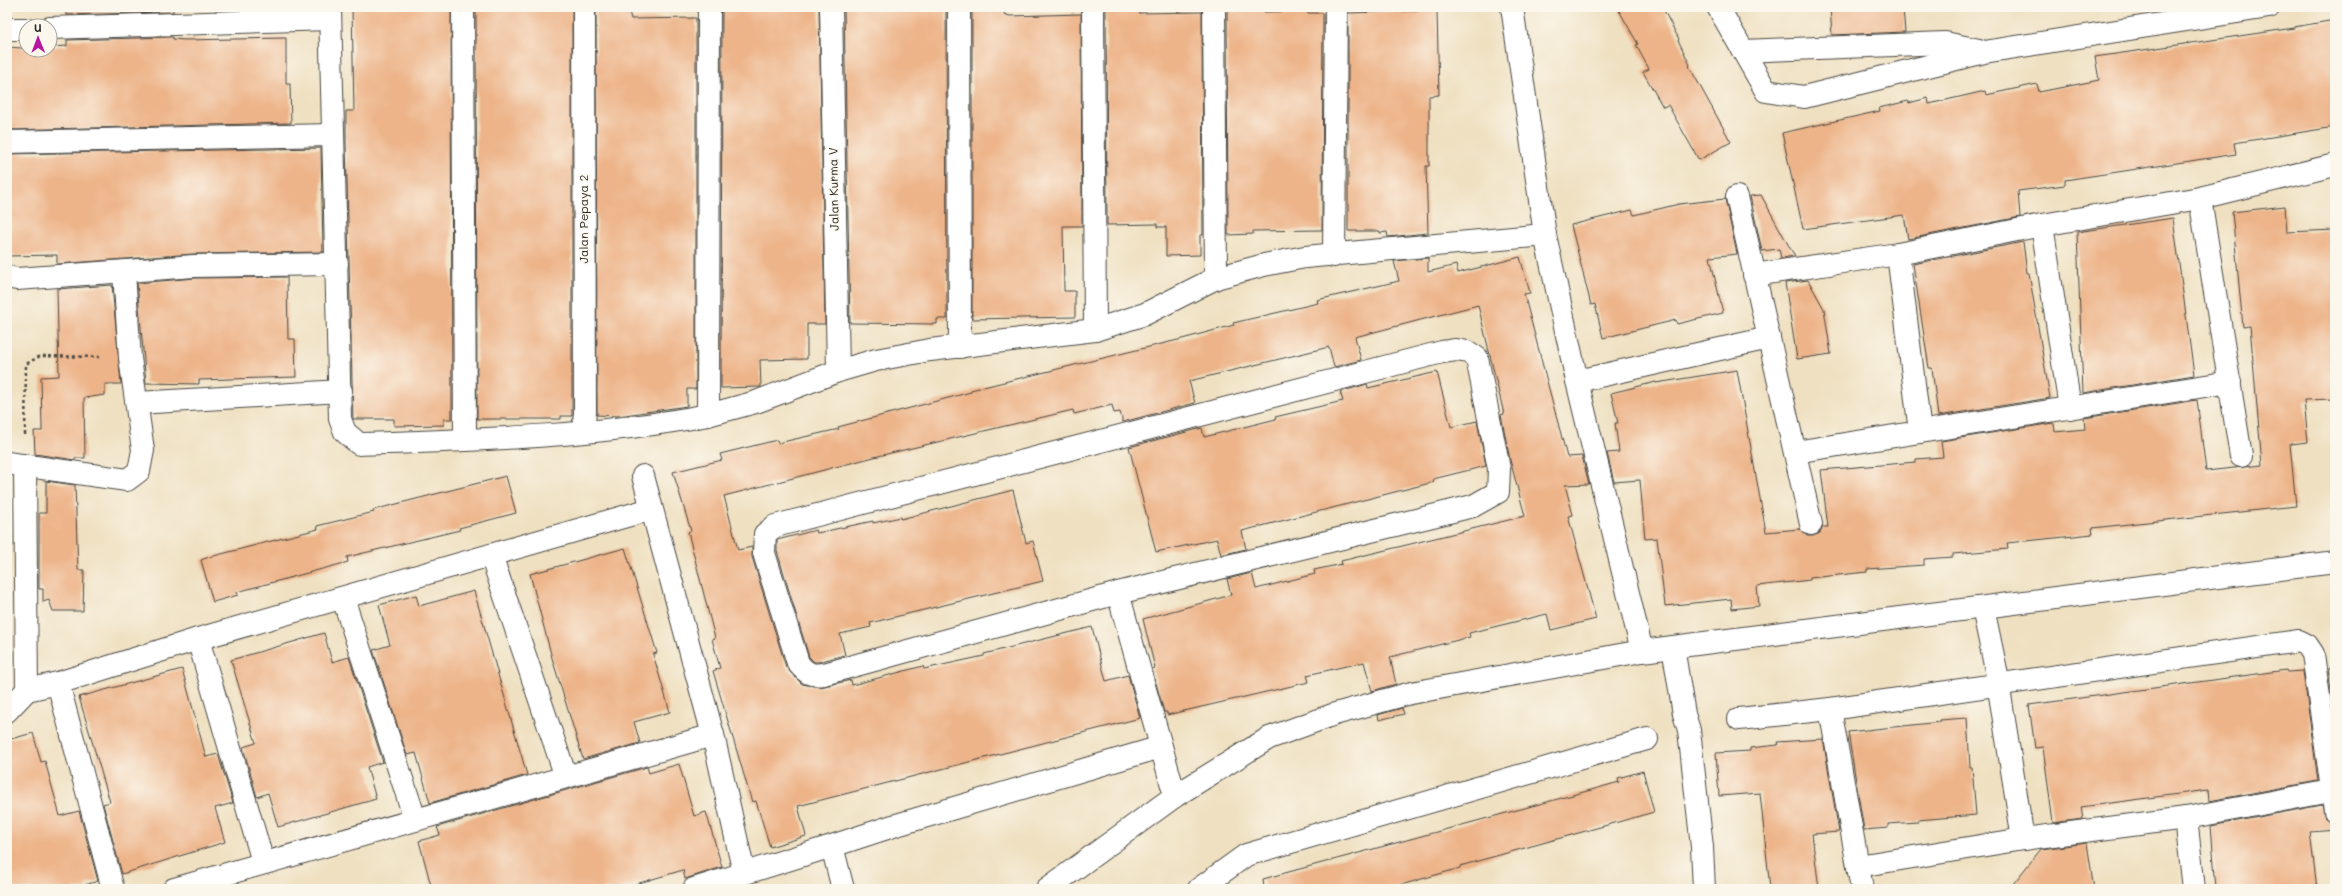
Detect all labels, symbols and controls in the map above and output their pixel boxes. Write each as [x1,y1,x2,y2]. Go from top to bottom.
north arrow [18,18,58,58]
text: U [34,20,42,35]
street label: Jalan Kurma V [824,147,842,231]
street label: Jalan Pepaya 2 [575,175,591,263]

